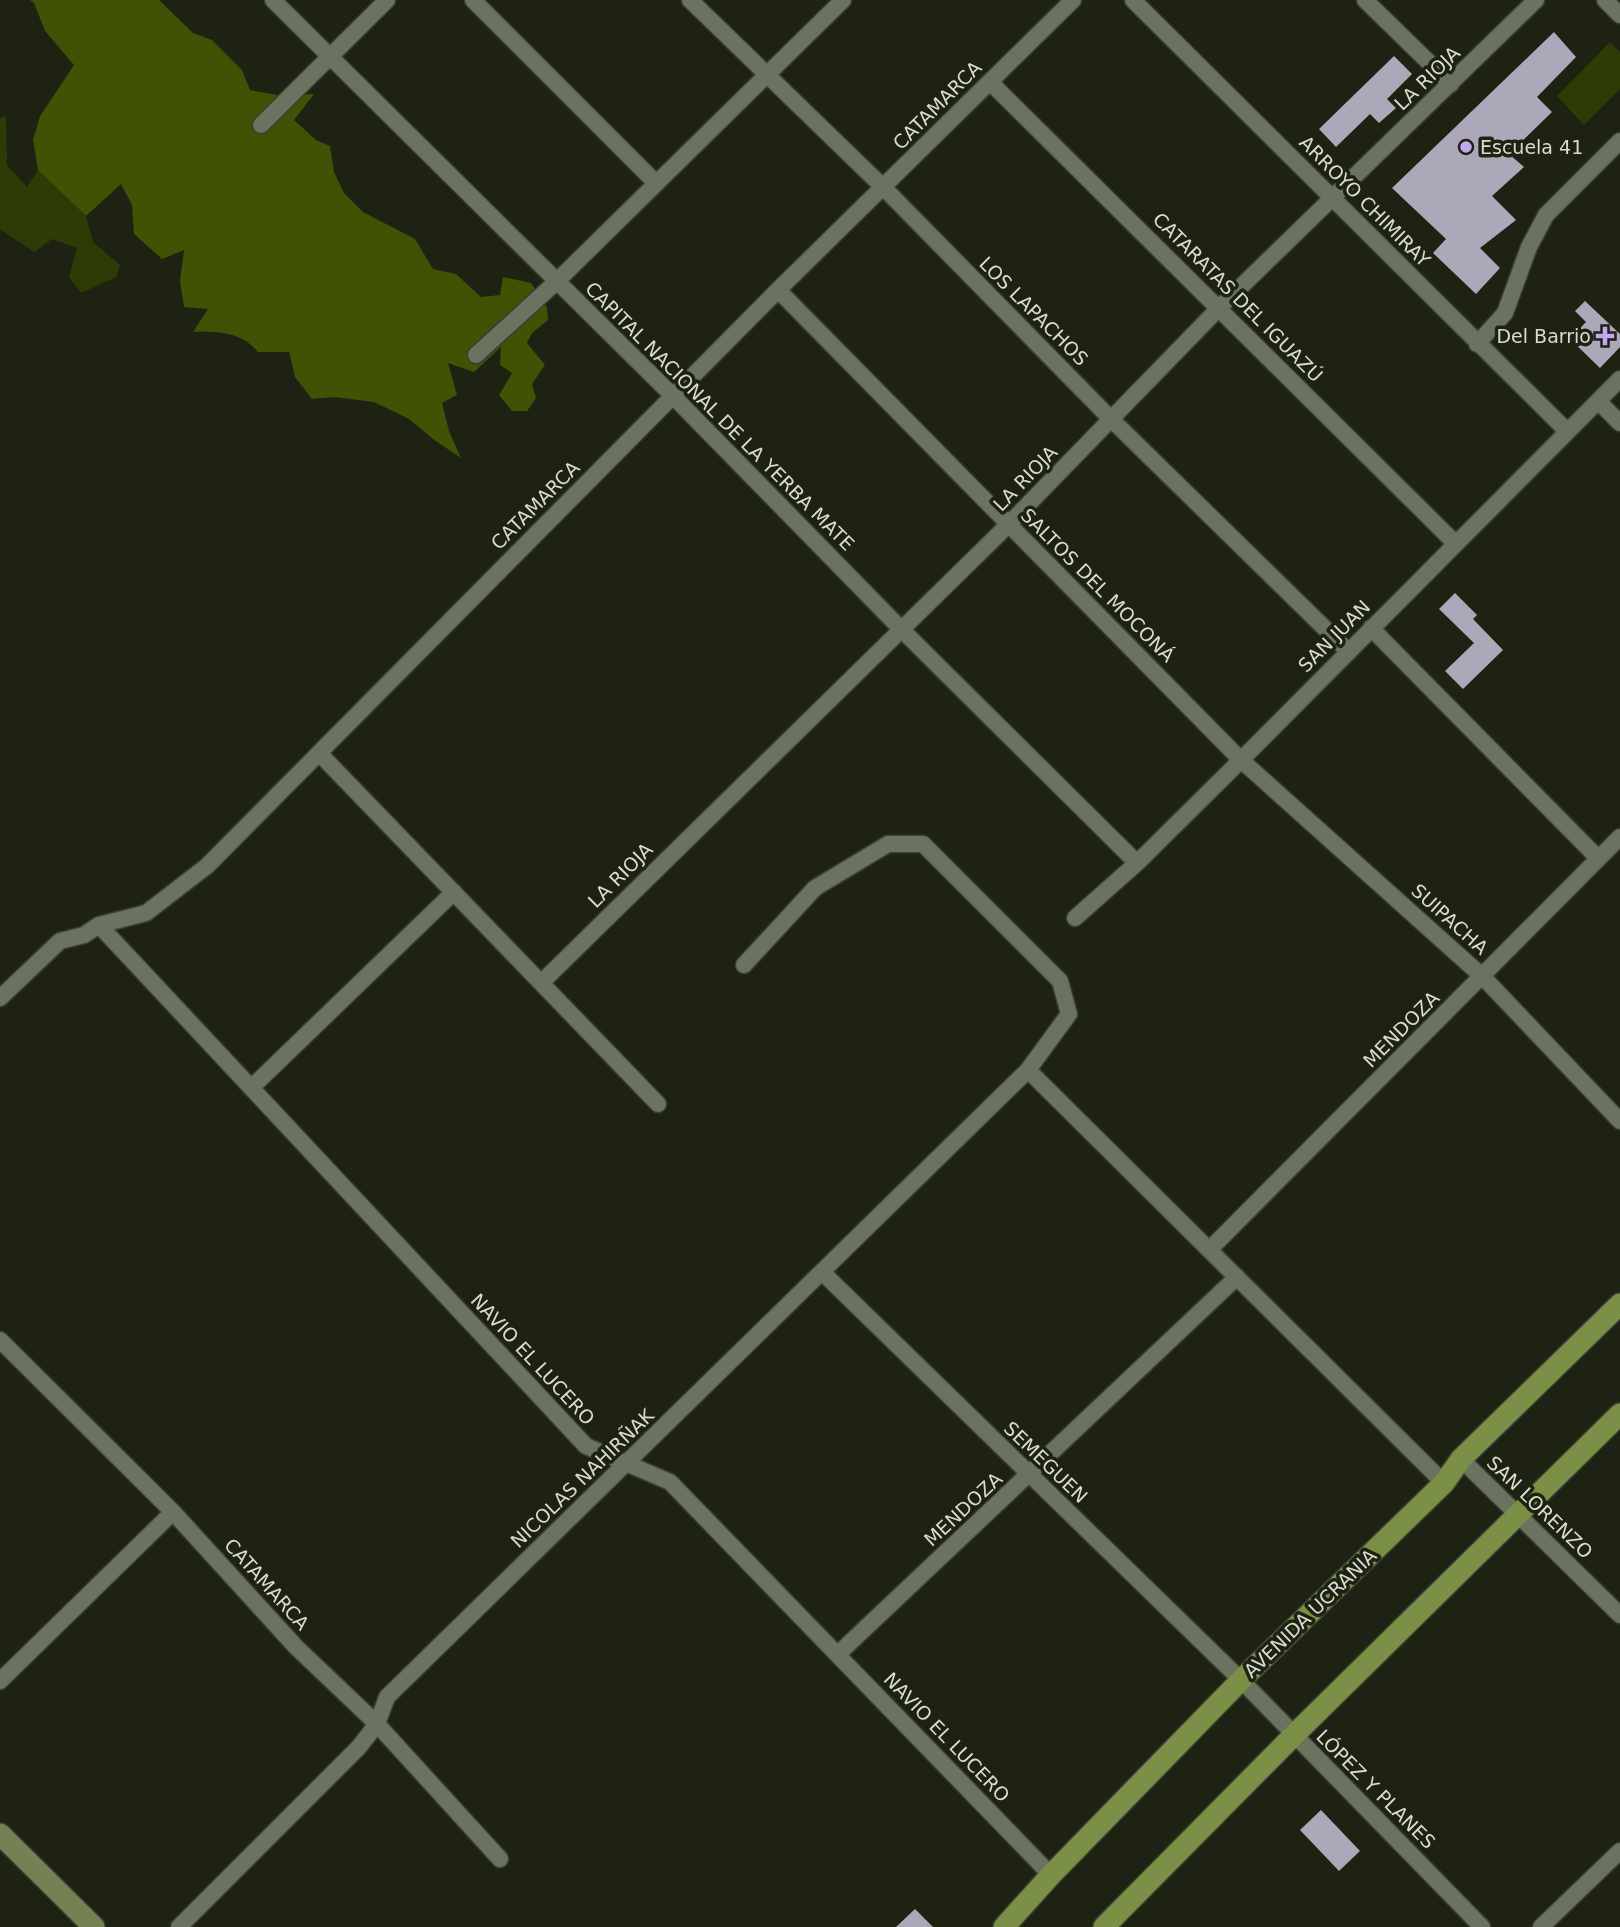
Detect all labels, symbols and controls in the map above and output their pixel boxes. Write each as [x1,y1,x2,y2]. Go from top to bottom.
street label: LA RIOJA [1390,42,1464,114]
street label: CATAMARCA [888,56,986,154]
street label: ARROYO CHIMIRAY [1295,131,1435,271]
place label: Escuela 41 [1480,136,1583,158]
marker: Escuela 41 [1458,139,1474,155]
street label: CATARATAS DEL IGUAZÚ [1149,207,1328,386]
street label: LOS LAPACHOS [975,252,1093,370]
street label: CAPITAL NACIONAL DE LA YERBA MATE [581,277,859,555]
place label: Del Barrio [1496,325,1591,347]
marker: Del Barrio [1597,328,1613,344]
street label: LA RIOJA [989,441,1061,515]
street label: CATAMARCA [486,456,584,554]
street label: SALTOS DEL MOCONÁ [1017,504,1179,666]
street label: SAN JUAN [1294,596,1374,676]
street label: LA RIOJA [583,838,657,912]
street label: SUIPACHA [1407,879,1493,959]
street label: MENDOZA [1358,986,1444,1072]
street label: NAVIO EL LUCERO [467,1289,599,1429]
street label: NICOLAS NAHIRÑAK [506,1404,658,1552]
street label: SEMEGUEN [1000,1417,1092,1507]
street label: SAN LORENZO [1483,1451,1597,1563]
street label: MENDOZA [920,1467,1006,1551]
street label: CATAMARCA [220,1534,314,1634]
street label: AVENIDA UCRANIA [1239,1544,1381,1682]
street label: NAVIO EL LUCERO [880,1668,1014,1806]
street label: LÓPEZ Y PLANES [1312,1724,1441,1853]

